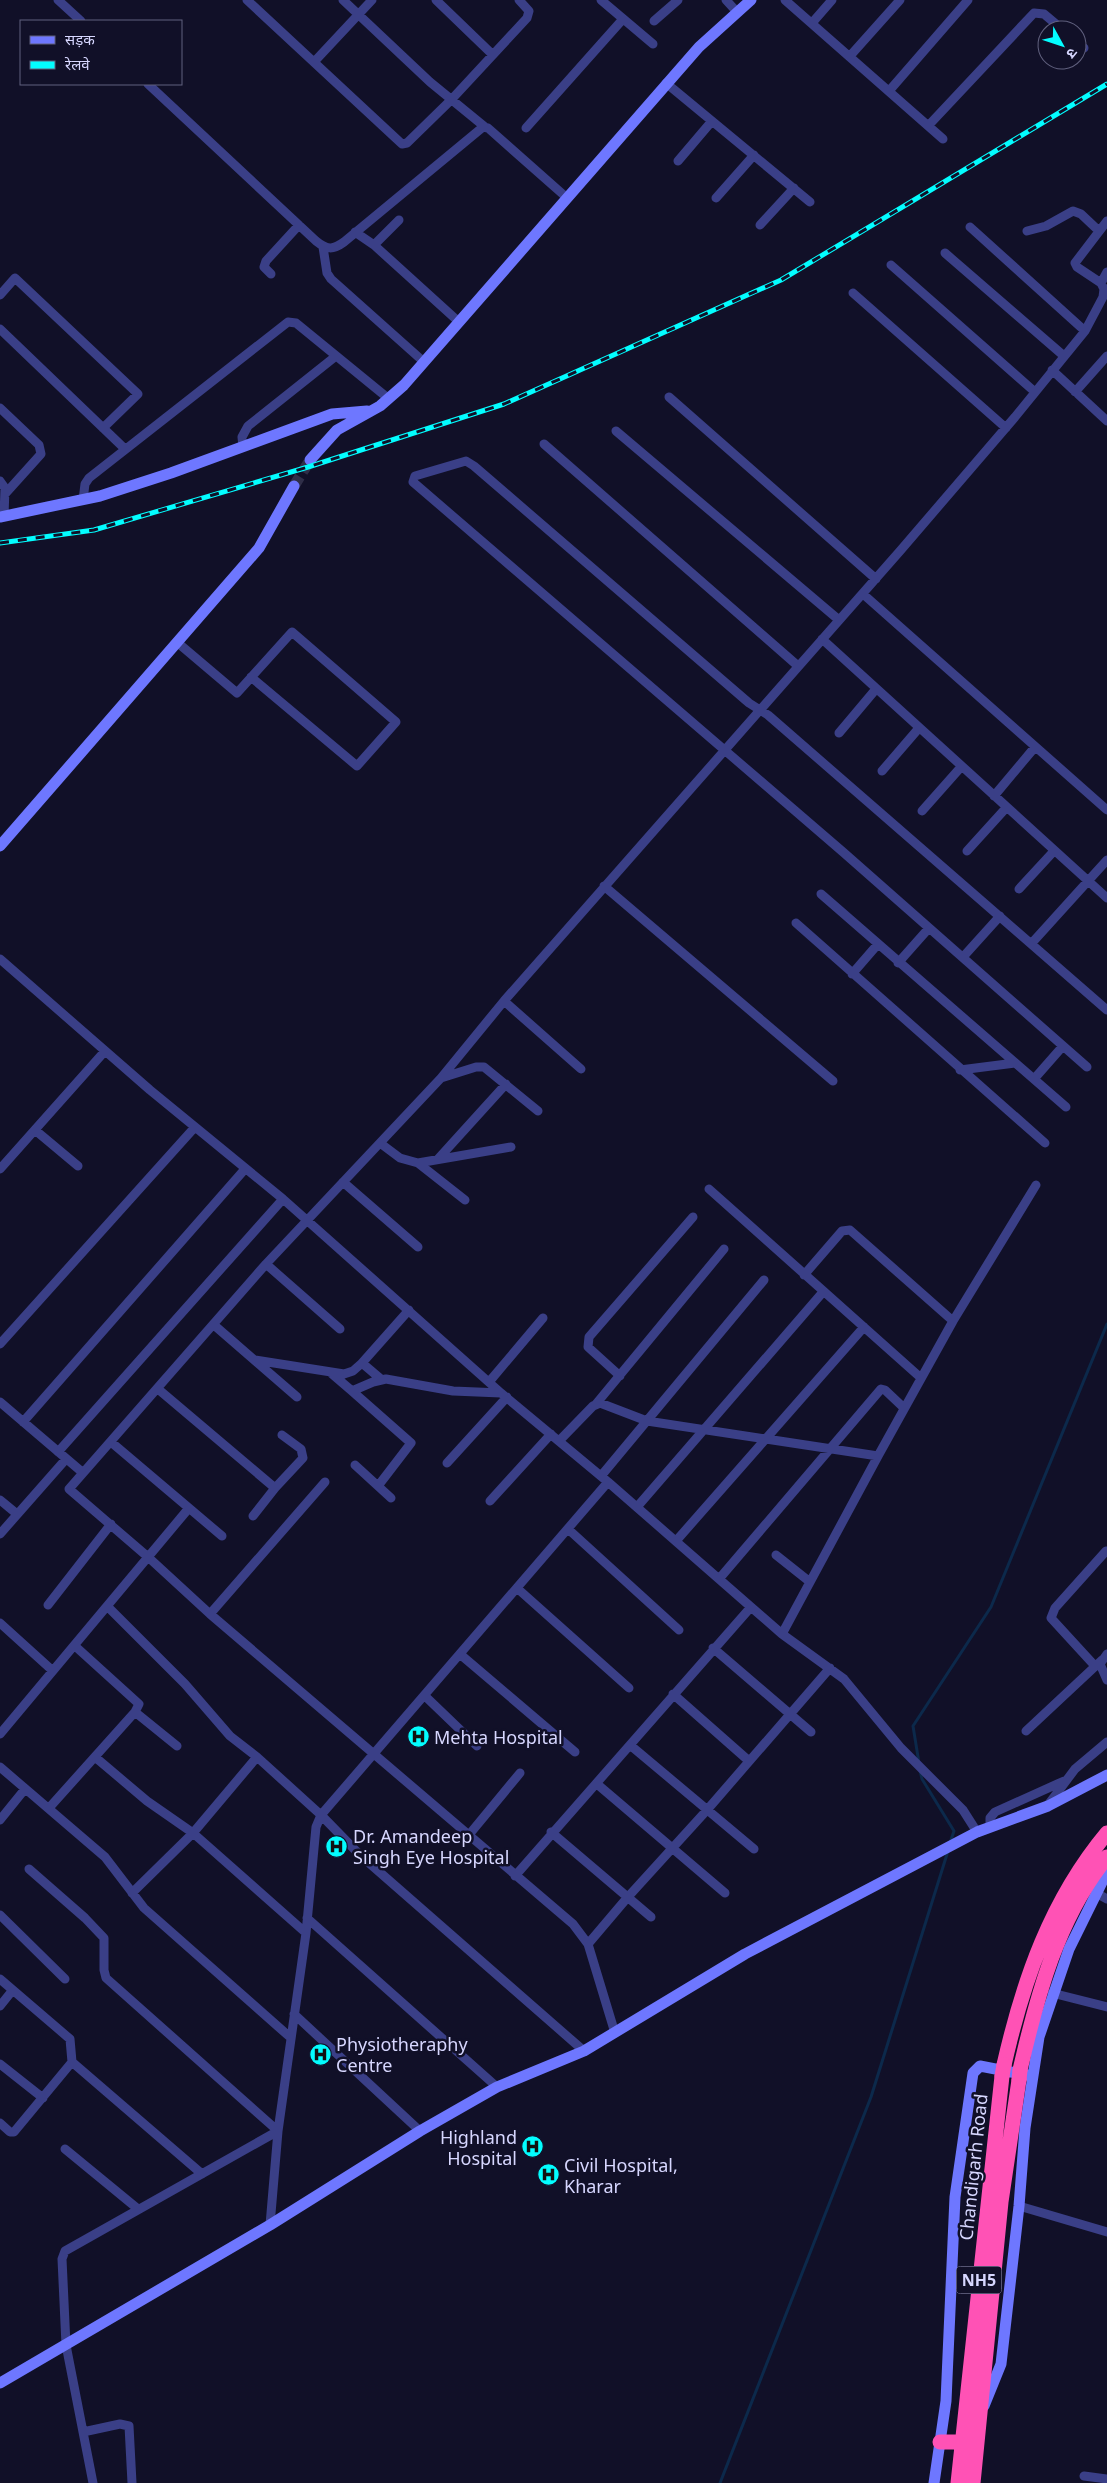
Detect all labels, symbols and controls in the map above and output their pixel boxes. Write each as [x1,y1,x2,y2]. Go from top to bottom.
legend [20,20,182,85]
north arrow [1037,20,1087,70]
text: सड़क [65,29,95,49]
text: उ [1062,44,1082,64]
text: रेलवे [64,54,90,74]
hospital icon: Mehta Hospital [406,1725,430,1749]
place label: Mehta Hospital [434,1725,563,1749]
place label: Dr. Amandeep Singh Eye Hospital [353,1824,509,1869]
hospital icon: Dr. Amandeep Singh Eye Hospital [325,1834,349,1858]
place label: Physiotheraphy Centre [336,2032,468,2077]
hospital icon: Physiotheraphy Centre [308,2042,332,2066]
street label: Chandigarh Road [953,2093,993,2241]
place label: Highland Hospital [440,2125,517,2170]
hospital icon: Highland Hospital [521,2135,545,2159]
place label: Civil Hospital, Kharar [564,2153,678,2198]
hospital icon: Civil Hospital, Kharar [536,2163,560,2187]
road number: NH5 [956,2266,1002,2294]

